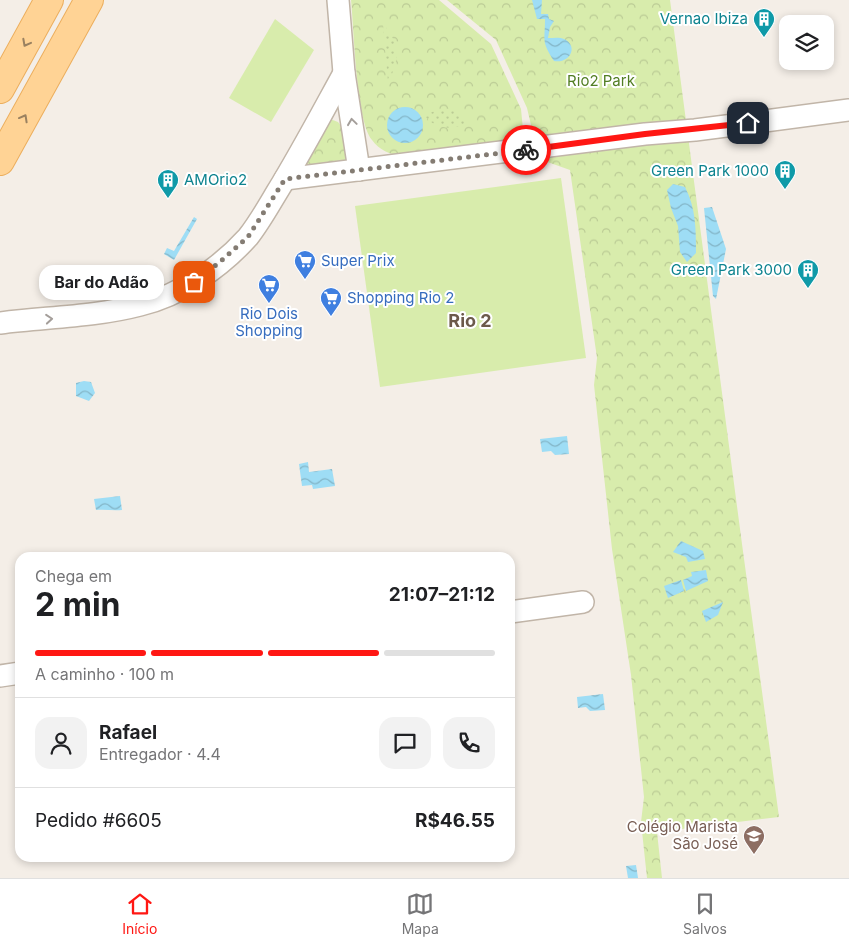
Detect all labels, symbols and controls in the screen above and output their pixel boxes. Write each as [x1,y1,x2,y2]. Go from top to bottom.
building icon: Vernao Ibiza [752,7,776,38]
place label: Vernao Ibiza [660,9,748,28]
map controls [779,15,834,70]
button: layers [779,15,834,70]
one-way arrow [22,38,32,47]
park label: Rio2 Park [567,71,636,90]
pin [727,102,769,144]
icon: home [734,109,762,137]
one-way arrow [18,115,28,124]
one-way arrow [347,117,357,126]
courier [501,125,551,175]
icon: bike [512,136,540,164]
building icon: Green Park 1000 [773,159,797,190]
place label: Green Park 1000 [651,161,769,180]
building icon: AMOrio2 [156,168,180,199]
place label: AMOrio2 [184,170,247,189]
supermarket icon: Super Prix [293,249,317,280]
place label: Super Prix [321,251,395,270]
building icon: Green Park 3000 [796,258,820,289]
place label: Green Park 3000 [671,260,792,279]
pin [173,261,215,303]
callout: Bar do Adão [39,264,164,300]
icon: bag [180,268,208,296]
text: Bar do Adão [54,272,149,292]
supermarket icon: Rio Dois Shopping [257,273,281,304]
supermarket icon: Shopping Rio 2 [319,286,343,317]
place label: Shopping Rio 2 [347,288,454,307]
place label: Rio Dois Shopping [235,304,303,340]
district label: Rio 2 [448,310,492,331]
one-way arrow [45,313,53,324]
text: Chega em [35,566,112,586]
text: 21:07–21:12 [389,583,495,606]
text: 2 min [35,585,121,624]
text: A caminho · 100 m [35,664,174,684]
button: person [35,717,87,769]
button: chat [379,717,431,769]
button: phone [443,717,495,769]
text: Rafael [99,721,157,744]
text: Entregador · 4.4 [99,744,221,764]
text: Pedido #6605 [35,809,162,832]
text: R$46.55 [415,809,495,832]
place label: Colégio Marista São José [627,817,738,853]
school or university icon: Colégio Marista São José [742,824,766,855]
tab: Início [122,890,157,937]
tab: Mapa [402,890,439,937]
tab: Salvos [683,890,727,937]

